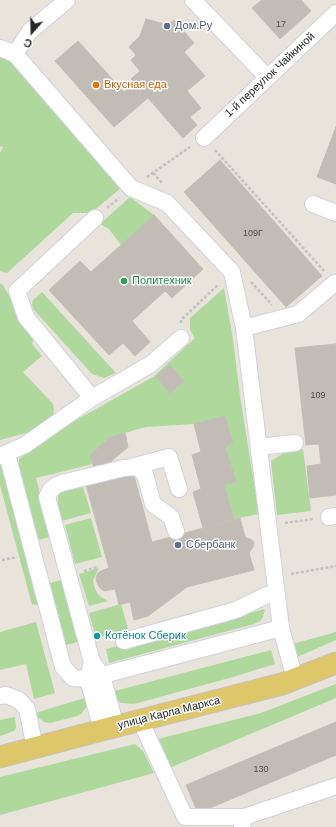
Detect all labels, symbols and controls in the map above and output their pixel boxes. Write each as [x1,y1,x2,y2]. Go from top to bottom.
north arrow [12,12,52,52]
place label: Дом.Ру [175,19,212,33]
house number: 17 [276,20,286,30]
marker: Дом.Ру [162,21,172,31]
street label: 1-й переулок Чайкиной [222,30,318,120]
text: С [22,36,34,50]
place label: Вкусная еда [104,78,167,92]
marker: Вкусная еда [91,80,101,90]
house number: 109Г [243,229,263,239]
place label: Политехник [132,274,192,288]
marker: Политехник [119,276,129,286]
house number: 109 [310,391,326,401]
place label: Сбербанк [186,538,235,552]
marker: Сбербанк [173,540,183,550]
place label: Котёнок Сберик [105,629,186,643]
marker: Котёнок Сберик [92,631,102,641]
street label: улица Карла Маркса [116,694,222,732]
house number: 130 [253,765,269,775]

